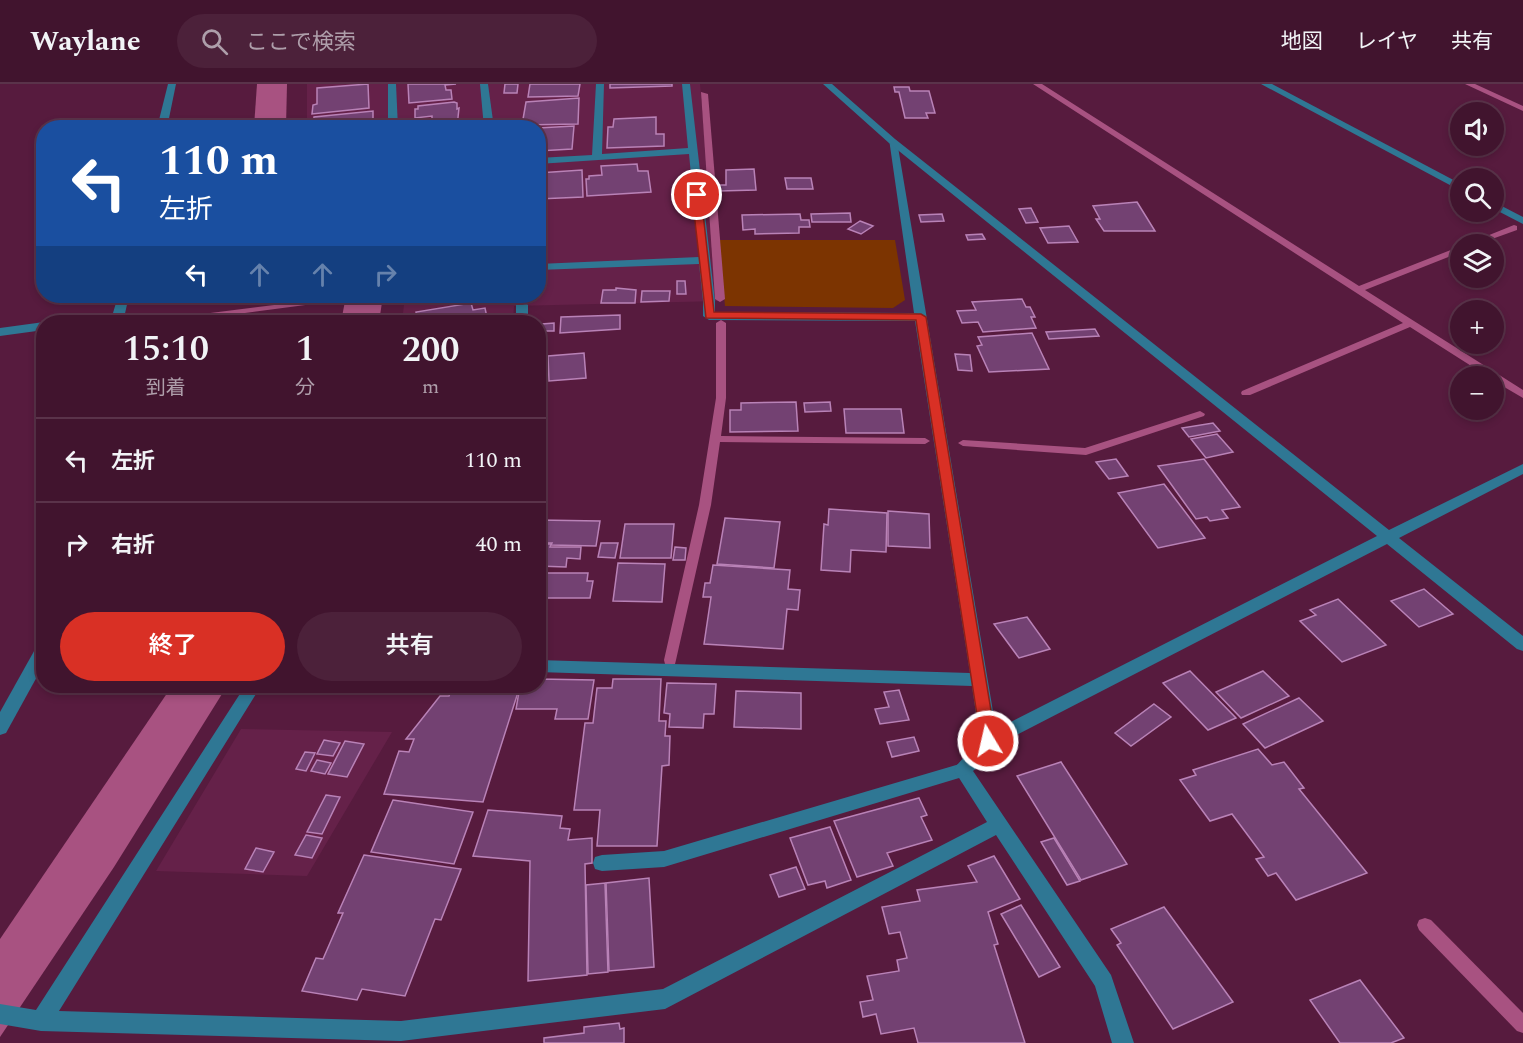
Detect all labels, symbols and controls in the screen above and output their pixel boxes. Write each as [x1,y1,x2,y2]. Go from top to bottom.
search box [177,14,597,68]
text: Waylane [30,20,141,63]
icon: search [198,25,231,58]
text: ここで検索 [246,26,356,59]
text: 地図 [1281,26,1323,58]
text: レイヤ [1356,26,1418,58]
text: 共有 [1451,26,1493,58]
map controls [1450,102,1504,420]
button: sound [1450,102,1504,156]
text: 110 m [159,130,278,193]
icon: left [60,144,138,222]
button: search [1450,168,1504,222]
pin [671,169,722,220]
icon: arrive [680,178,713,211]
text: 左折 [159,189,213,231]
button: layers [1450,234,1504,288]
icon: left [180,258,213,291]
icon: ahead [243,258,276,291]
icon: ahead [306,258,339,291]
icon: right [369,258,402,291]
button: + [1450,300,1504,354]
text: 15:10 [122,322,209,377]
text: 1 [296,322,315,377]
text: 200 [402,323,460,378]
button: − [1450,366,1504,420]
text: m [422,372,439,402]
text: 到着 [146,373,186,403]
text: 分 [295,373,315,403]
icon: left [60,444,93,477]
text: 110 m [465,444,522,477]
text: 左折 [111,445,155,478]
icon: right [60,528,93,561]
text: 40 m [476,528,522,561]
text: 右折 [111,529,155,562]
button: 終了 [60,612,285,681]
button: 共有 [297,612,522,681]
position arrow [956,709,1020,773]

